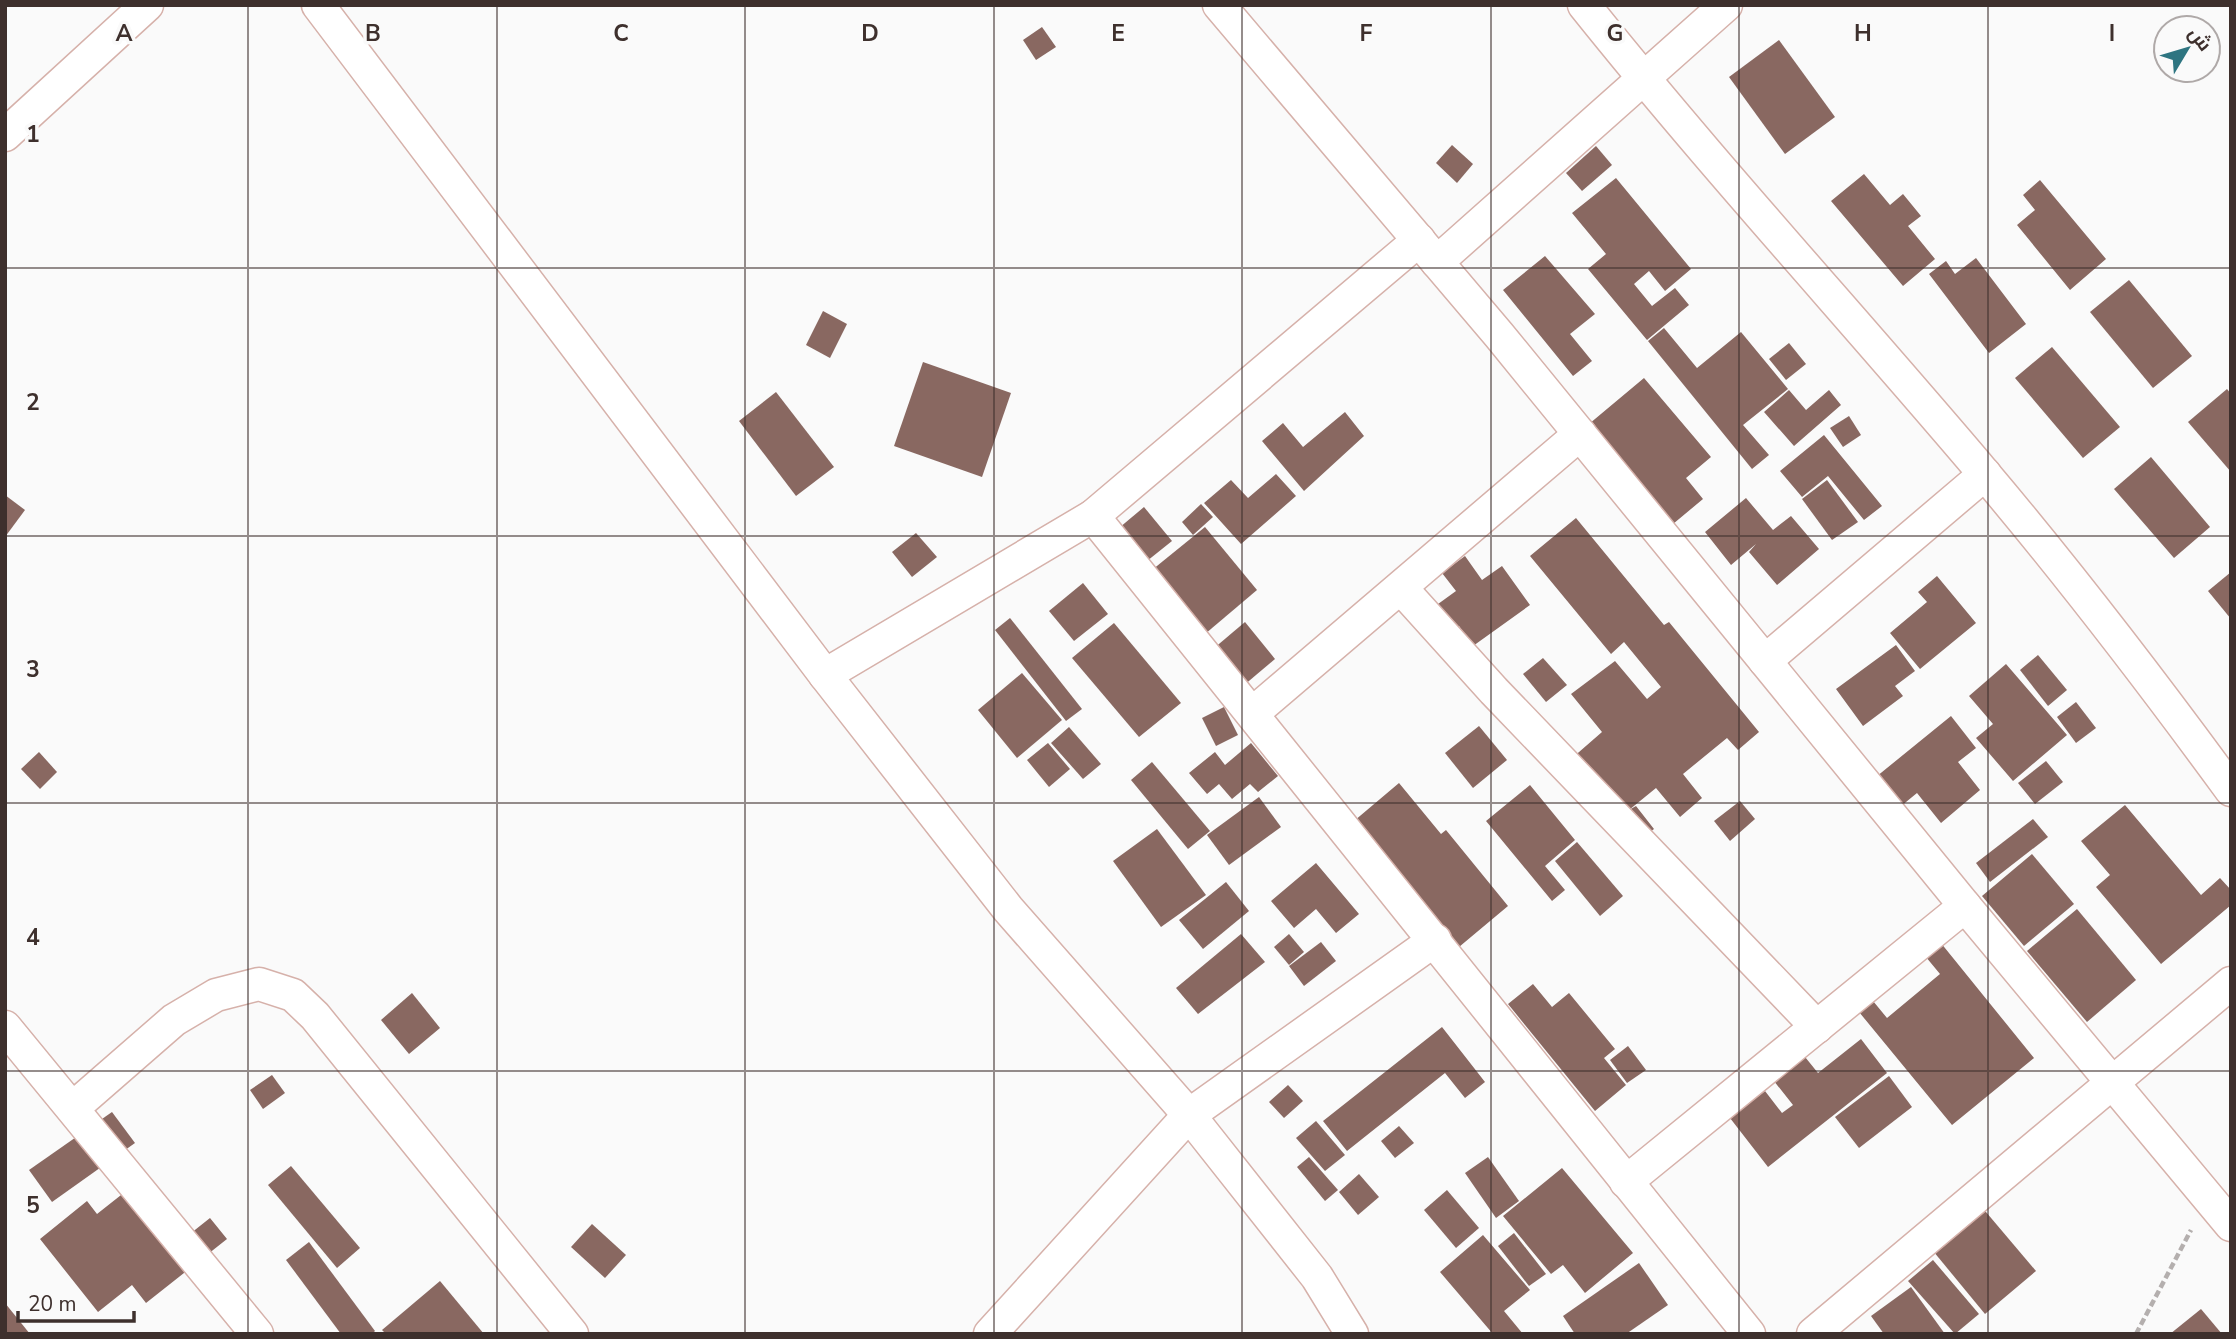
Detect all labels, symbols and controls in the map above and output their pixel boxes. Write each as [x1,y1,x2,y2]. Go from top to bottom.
north arrow [2152,14,2222,84]
text: A [115,18,133,49]
text: B [365,18,381,49]
text: C [613,18,629,49]
text: D [861,18,879,49]
text: E [1111,18,1125,49]
text: F [1360,18,1373,49]
text: G [1607,18,1623,49]
text: H [1854,18,1872,49]
text: I [2109,18,2115,49]
text: ش [2182,22,2217,57]
text: 1 [26,119,40,150]
text: 2 [26,387,40,418]
text: 3 [26,654,40,685]
text: 4 [26,922,40,953]
text: 5 [26,1190,40,1221]
scale bar [18,1280,133,1324]
text: 20 m [28,1290,77,1318]

